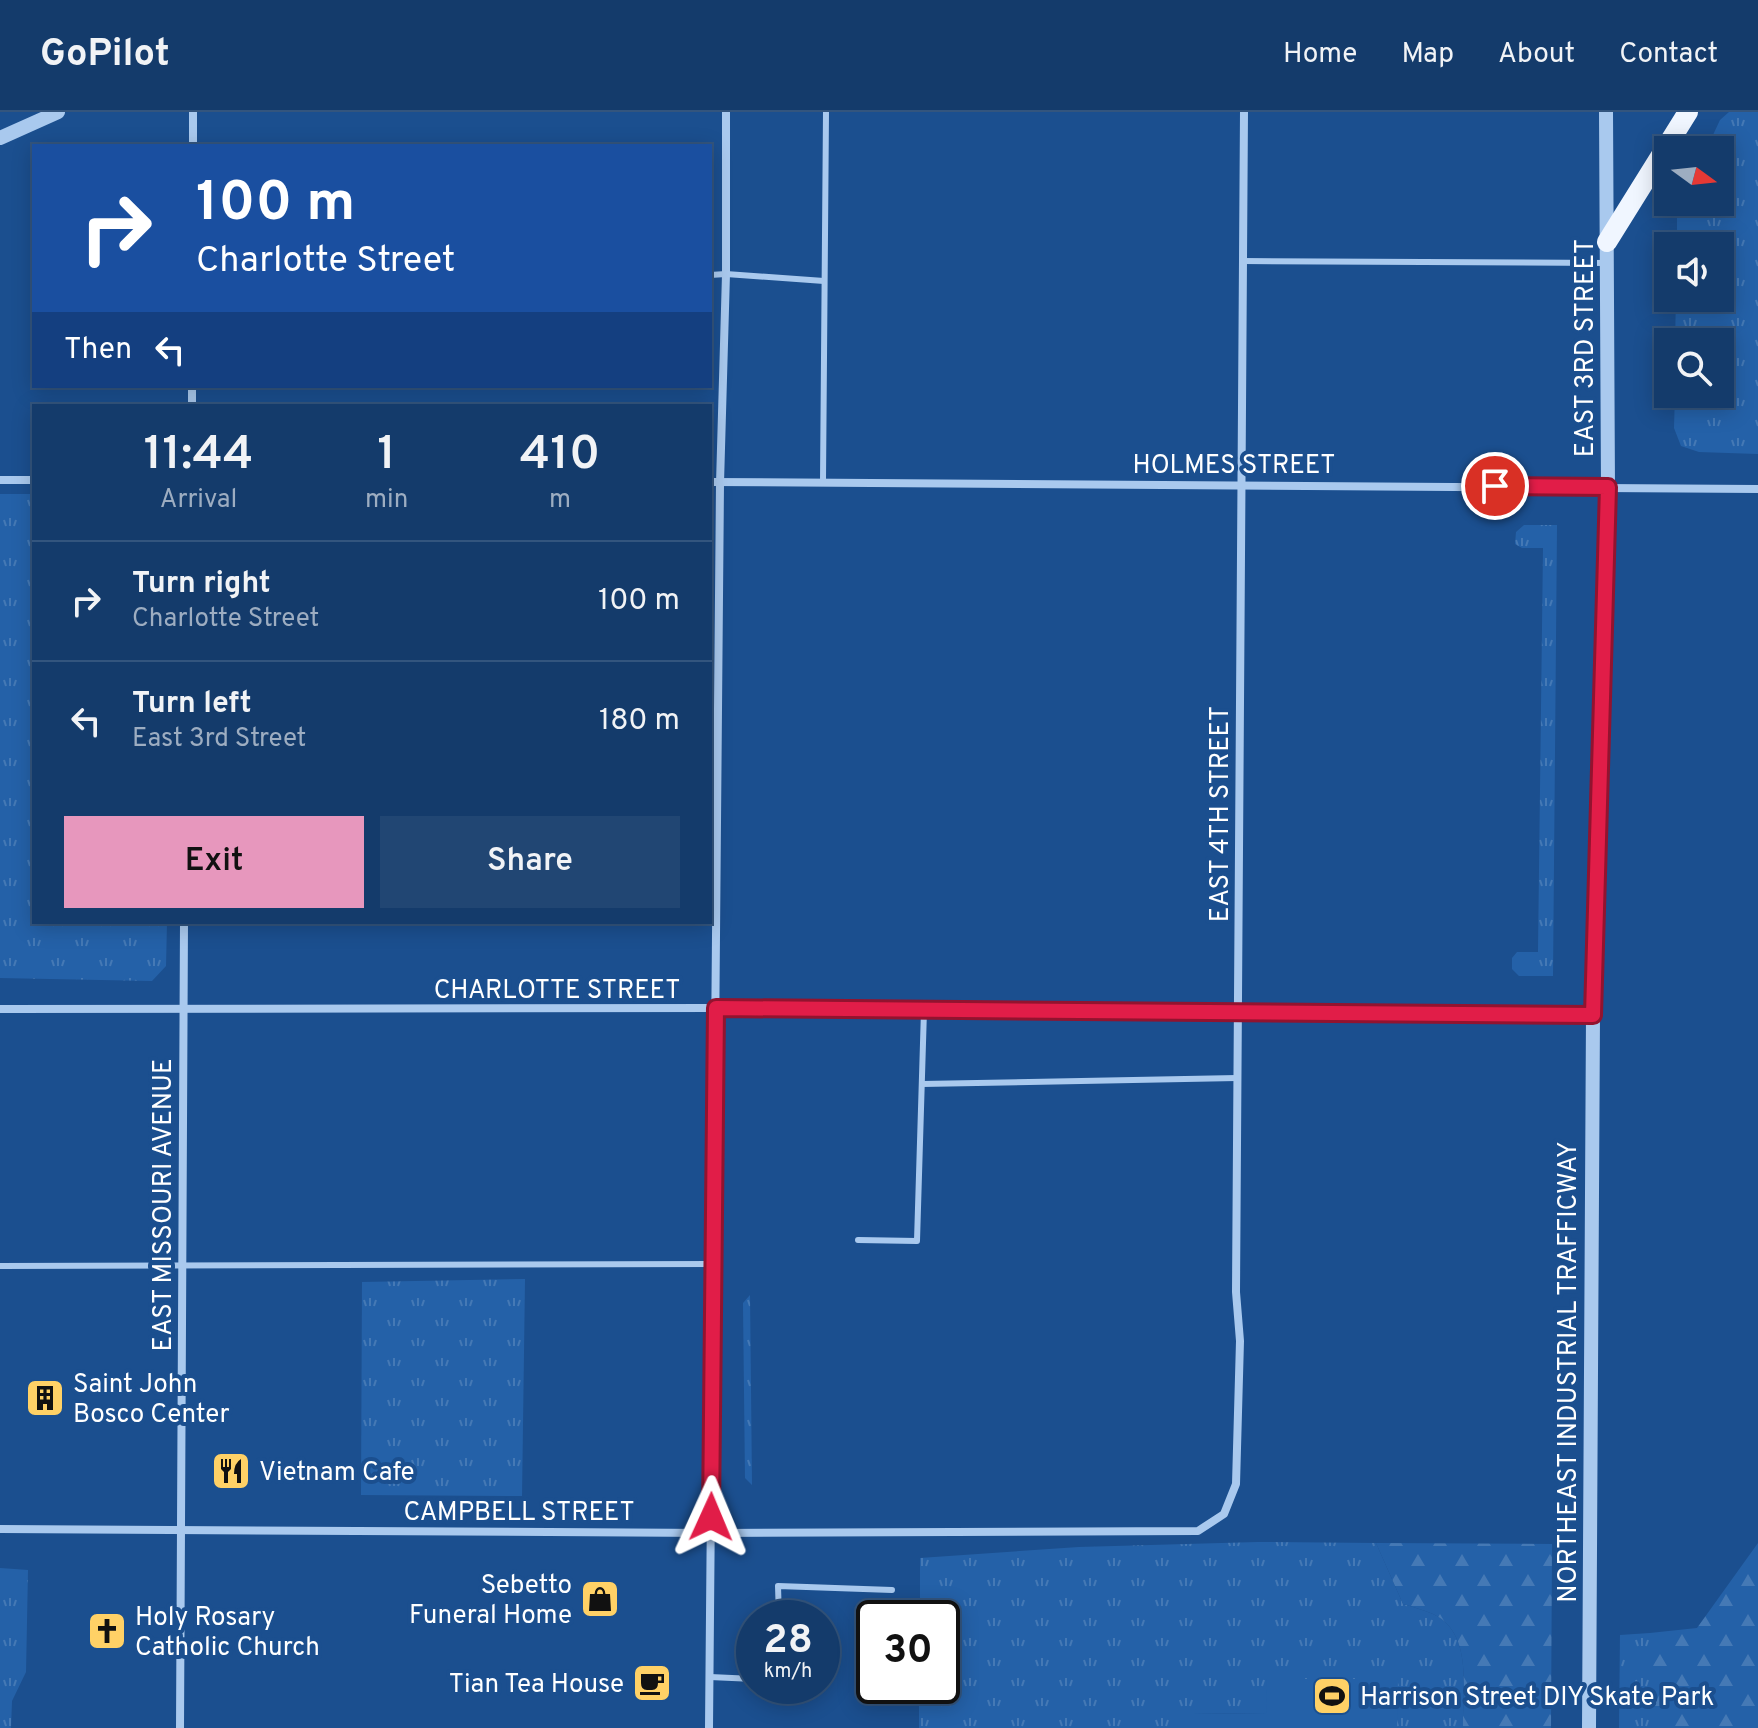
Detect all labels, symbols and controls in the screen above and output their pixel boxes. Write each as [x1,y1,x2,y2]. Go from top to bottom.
text: GoPilot [40,31,170,80]
text: Home [1283,37,1357,73]
text: Map [1401,37,1454,73]
text: About [1498,37,1575,73]
text: Contact [1619,37,1718,73]
north arrow [1654,136,1734,216]
map controls [1654,136,1734,408]
text: 100 m [196,170,355,240]
icon: right [64,176,168,280]
button: sound [1654,232,1734,312]
text: Charlotte Street [196,239,455,285]
street label: EAST 3RD STREET [1570,239,1603,457]
icon: left [148,328,192,372]
button: search [1654,328,1734,408]
text: Then [64,332,132,369]
text: 11:44 [144,426,253,486]
text: 1 [377,426,396,486]
text: 410 [520,426,600,486]
street label: HOLMES STREET [1133,450,1335,483]
pin [1461,452,1529,520]
icon: arrive [1473,464,1517,508]
text: Arrival [160,484,237,517]
text: min [365,484,408,517]
text: m [549,484,571,517]
text: Turn right [132,566,270,603]
icon: right [64,579,108,623]
text: 100 m [598,583,680,620]
text: Charlotte Street [132,603,319,636]
text: Turn left [132,686,252,723]
icon: left [64,699,108,743]
text: 180 m [599,703,680,740]
street label: EAST 4TH STREET [1205,706,1238,922]
text: East 3rd Street [132,723,306,756]
button: Exit [64,816,364,908]
button: Share [380,816,680,908]
street label: CHARLOTTE STREET [434,975,680,1008]
street label: EAST MISSOURI AVENUE [148,1058,181,1352]
street label: NORTHEAST INDUSTRIAL TRAFFICWAY [1553,1141,1586,1603]
place label: Saint John Bosco Center [73,1369,230,1432]
building icon: Saint John Bosco Center [24,1377,66,1419]
restaurant icon: Vietnam Cafe [210,1450,252,1492]
place label: Vietnam Cafe [259,1457,414,1490]
position arrow [669,1475,753,1559]
street label: CAMPBELL STREET [403,1497,635,1530]
place label: Sebetto Funeral Home [409,1570,572,1633]
shop icon: Sebetto Funeral Home [579,1578,621,1620]
speed limit sign: 30 [856,1600,960,1704]
place label: Holy Rosary Catholic Church [135,1602,320,1665]
church icon: Holy Rosary Catholic Church [86,1610,128,1652]
text: 28 [763,1617,813,1667]
text: km/h [764,1659,812,1685]
cafe icon: Tian Tea House [631,1662,673,1704]
place label: Tian Tea House [449,1669,624,1702]
sports icon: Harrison Street DIY Skate Park [1311,1675,1353,1717]
place label: Harrison Street DIY Skate Park [1360,1682,1714,1715]

